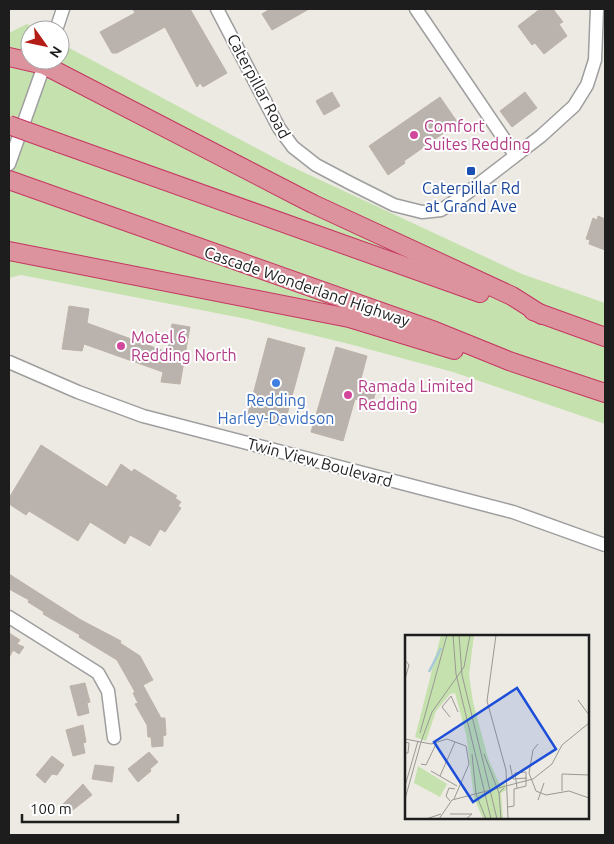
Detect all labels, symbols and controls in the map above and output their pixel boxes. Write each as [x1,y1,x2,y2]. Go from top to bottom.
north arrow [20,20,70,70]
street label: Caterpillar Road [224,31,294,141]
text: N [46,43,65,61]
place label: Comfort Suites Redding [424,117,531,153]
marker: Comfort Suites Redding [408,129,420,141]
marker: Caterpillar Rd at Grand Ave [465,165,477,177]
place label: Caterpillar Rd at Grand Ave [422,179,520,215]
street label: Cascade Wonderland Highway [202,242,412,330]
place label: Motel 6 Redding North [131,328,237,364]
marker: Motel 6 Redding North [115,340,127,352]
marker: Redding Harley-Davidson [270,377,282,389]
place label: Ramada Limited Redding [358,377,474,413]
marker: Ramada Limited Redding [342,389,354,401]
place label: Redding Harley-Davidson [218,391,334,427]
street label: Twin View Boulevard [245,434,395,490]
inset map [405,635,589,819]
scale bar [22,792,179,824]
text: 100 m [30,800,72,817]

